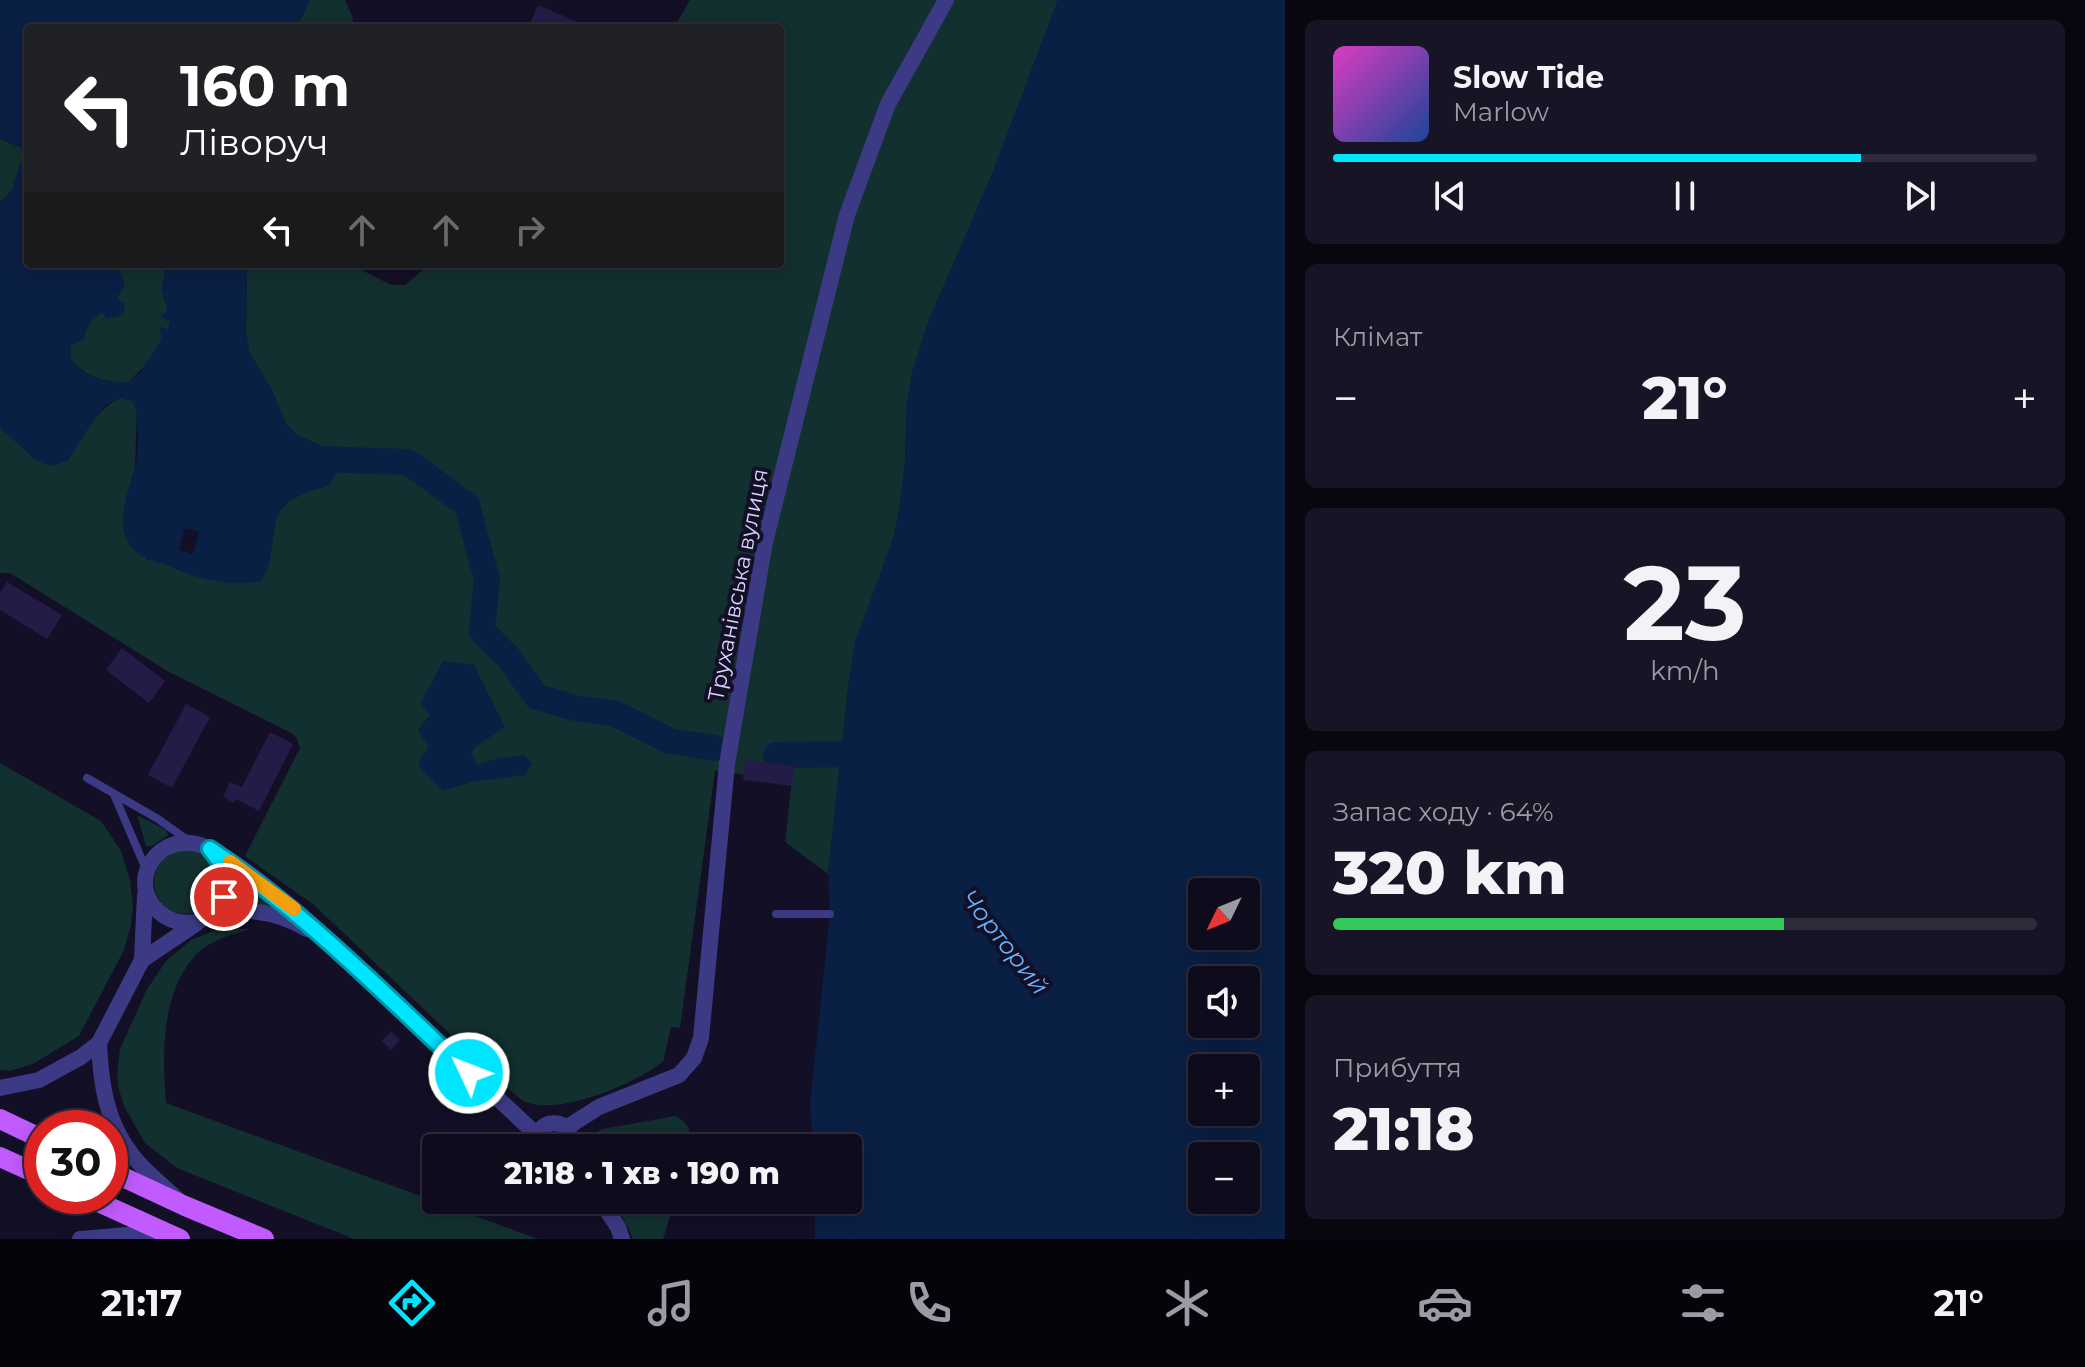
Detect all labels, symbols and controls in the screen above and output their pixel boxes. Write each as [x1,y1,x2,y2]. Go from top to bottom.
text: 160 m [180,52,350,120]
icon: left [48,56,152,160]
text: Slow Tide [1453,59,1604,96]
text: Marlow [1453,96,1549,128]
text: Ліворуч [180,120,329,164]
icon: previous [1428,174,1472,218]
icon: pause [1663,174,1707,218]
icon: next [1898,174,1942,218]
icon: left [256,208,300,252]
icon: ahead [340,208,384,252]
icon: ahead [424,208,468,252]
icon: right [508,208,552,252]
text: Клімат [1333,321,1422,353]
text: 21° [1642,361,1728,434]
text: − [1333,371,1358,425]
text: + [2012,371,2037,425]
street label: Труханівська вулиця [702,467,774,703]
text: 23 [1624,539,1746,666]
text: km/h [1650,655,1720,687]
text: Запас ходу · 64% [1333,796,1554,828]
text: 320 km [1333,836,1567,909]
pin [190,863,258,931]
icon: arrive [202,875,246,919]
north arrow [1188,878,1260,950]
map controls [1188,878,1260,1214]
water label: Чорторий [955,884,1055,1000]
button: sound [1188,966,1260,1038]
position arrow [427,1031,511,1115]
text: Прибуття [1333,1052,1462,1084]
button: + [1188,1054,1260,1126]
text: 21:18 [1333,1092,1475,1165]
speed limit sign: 30 [24,1110,128,1214]
button: − [1188,1142,1260,1214]
text: 21:18 · 1 хв · 190 m [504,1155,780,1192]
icon: directions [384,1275,440,1331]
icon: music [643,1275,699,1331]
icon: phone [901,1275,957,1331]
icon: climate [1159,1275,1215,1331]
icon: car [1417,1275,1473,1331]
icon: filters [1675,1275,1731,1331]
text: 21:17 [101,1281,182,1325]
text: 21° [1934,1281,1984,1325]

